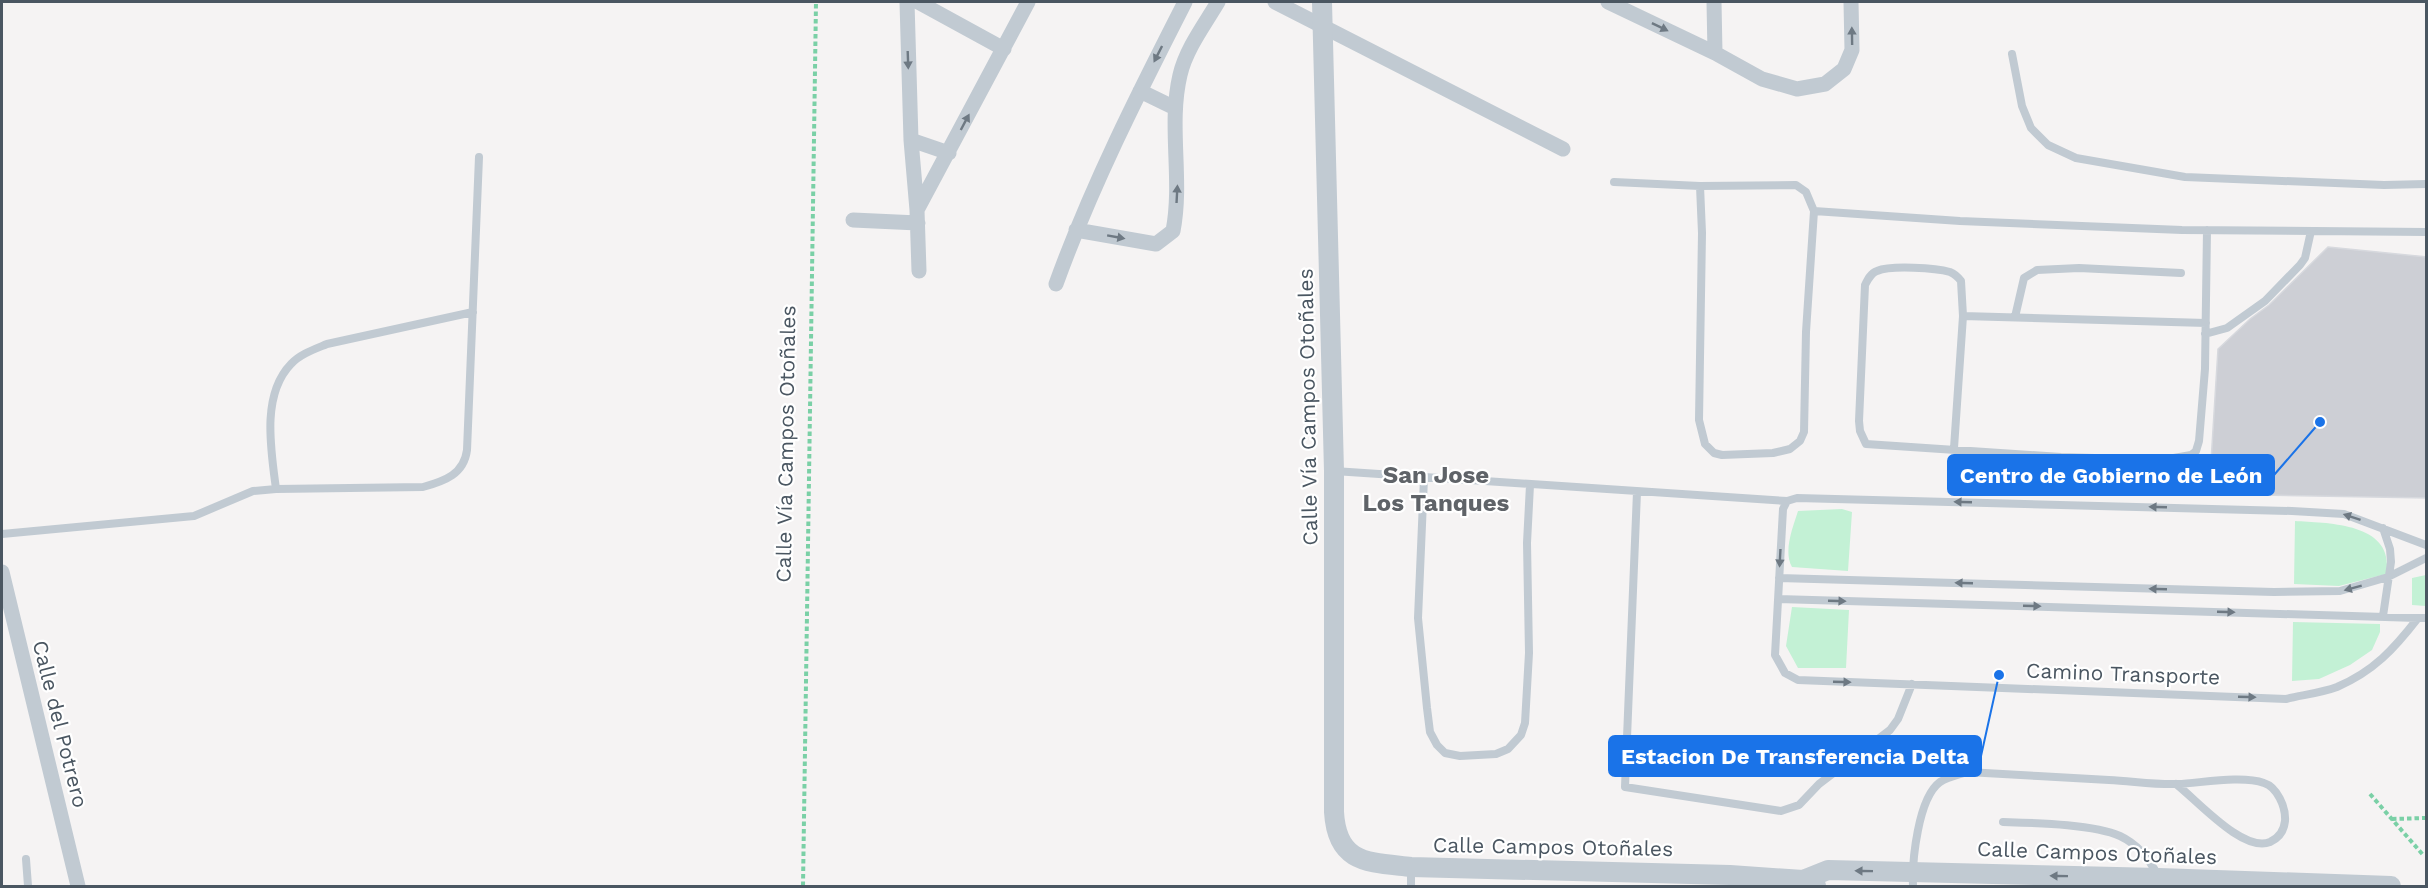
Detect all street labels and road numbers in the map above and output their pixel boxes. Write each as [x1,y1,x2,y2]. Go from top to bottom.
street label: Calle Vía Campos Otoñales [1293,268,1322,546]
street label: Calle Vía Campos Otoñales [771,305,800,583]
street label: Calle del Potrero [28,638,93,810]
street label: Camino Transporte [2026,658,2220,689]
street label: Calle Campos Otoñales [1433,832,1673,861]
street label: Calle Campos Otoñales [1976,836,2218,869]

